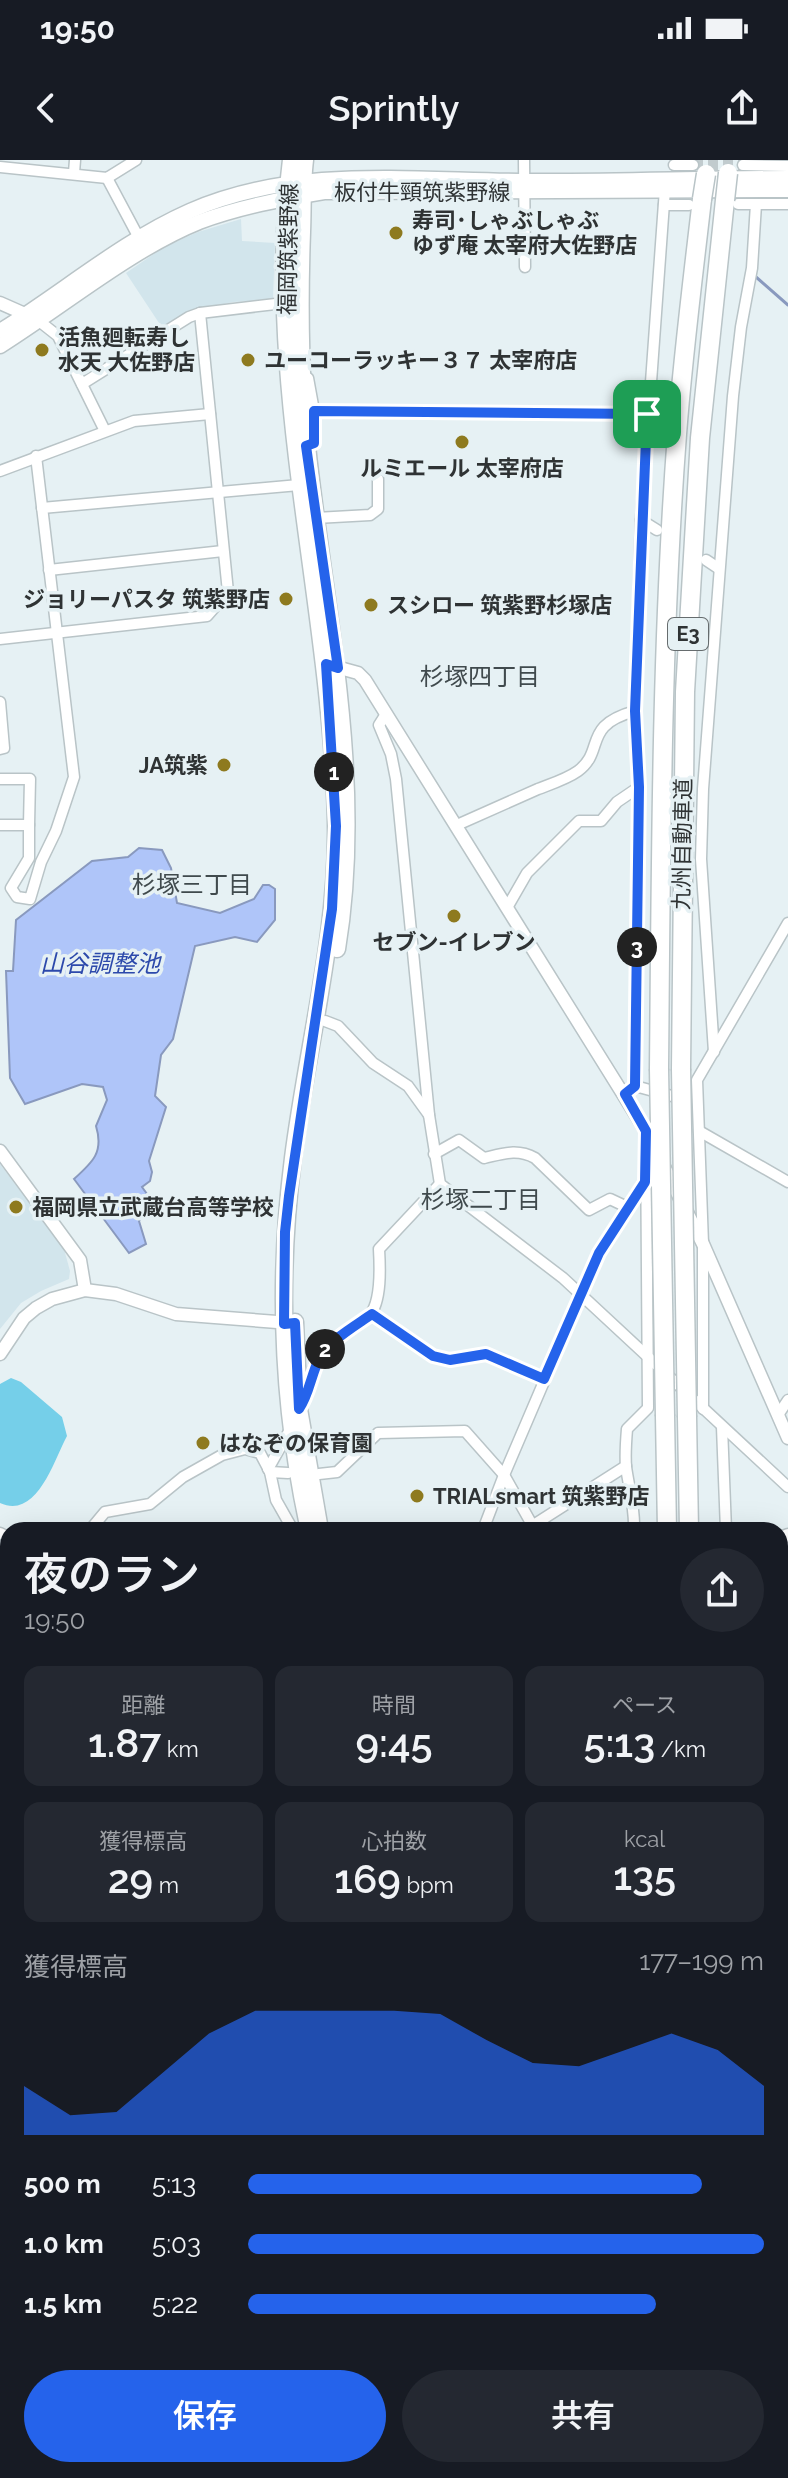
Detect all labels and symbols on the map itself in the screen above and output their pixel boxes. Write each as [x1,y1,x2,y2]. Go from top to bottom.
street label: 板付牛頸筑紫野線 [334,179,510,205]
street label: 福岡筑紫野線 [274,183,302,315]
place label: 寿司･しゃぶしゃぶ ゆず庵 太宰府大佐野店 [412,207,637,258]
marker: 寿司･しゃぶしゃぶ ゆず庵 太宰府大佐野店 [387,224,405,242]
place label: 活魚廻転寿し 水天 大佐野店 [58,324,195,375]
marker: 活魚廻転寿し 水天 大佐野店 [33,341,51,359]
place label: ユーコーラッキー３７ 太宰府店 [264,347,577,373]
marker: ユーコーラッキー３７ 太宰府店 [239,351,257,369]
pin [613,380,681,448]
marker: ルミエール 太宰府店 [453,433,471,451]
place label: ルミエール 太宰府店 [360,455,564,481]
place label: ジョリーパスタ 筑紫野店 [23,586,270,612]
marker: ジョリーパスタ 筑紫野店 [277,590,295,608]
place label: スシロー 筑紫野杉塚店 [387,592,612,618]
marker: スシロー 筑紫野杉塚店 [362,596,380,614]
road number: E3 [668,618,708,650]
district label: 杉塚四丁目 [420,662,540,691]
place label: JA筑紫 [139,752,208,778]
pin: 1 [314,752,354,792]
marker: JA筑紫 [215,756,233,774]
street label: 九州自動車道 [668,778,696,910]
district label: 杉塚三丁目 [132,870,252,899]
marker: セブン-イレブン [445,907,463,925]
pin: 3 [617,927,657,967]
place label: セブン-イレブン [372,929,536,955]
water label: 山谷調整池 [40,949,162,978]
district label: 杉塚二丁目 [421,1185,541,1214]
place label: 福岡県立武蔵台高等学校 [32,1194,274,1220]
marker: 福岡県立武蔵台高等学校 [7,1198,25,1216]
pin: 2 [305,1329,345,1369]
place label: はなぞの保育園 [219,1430,373,1456]
marker: はなぞの保育園 [194,1434,212,1452]
place label: TRIALsmart 筑紫野店 [433,1483,649,1509]
marker: TRIALsmart 筑紫野店 [408,1487,426,1505]

